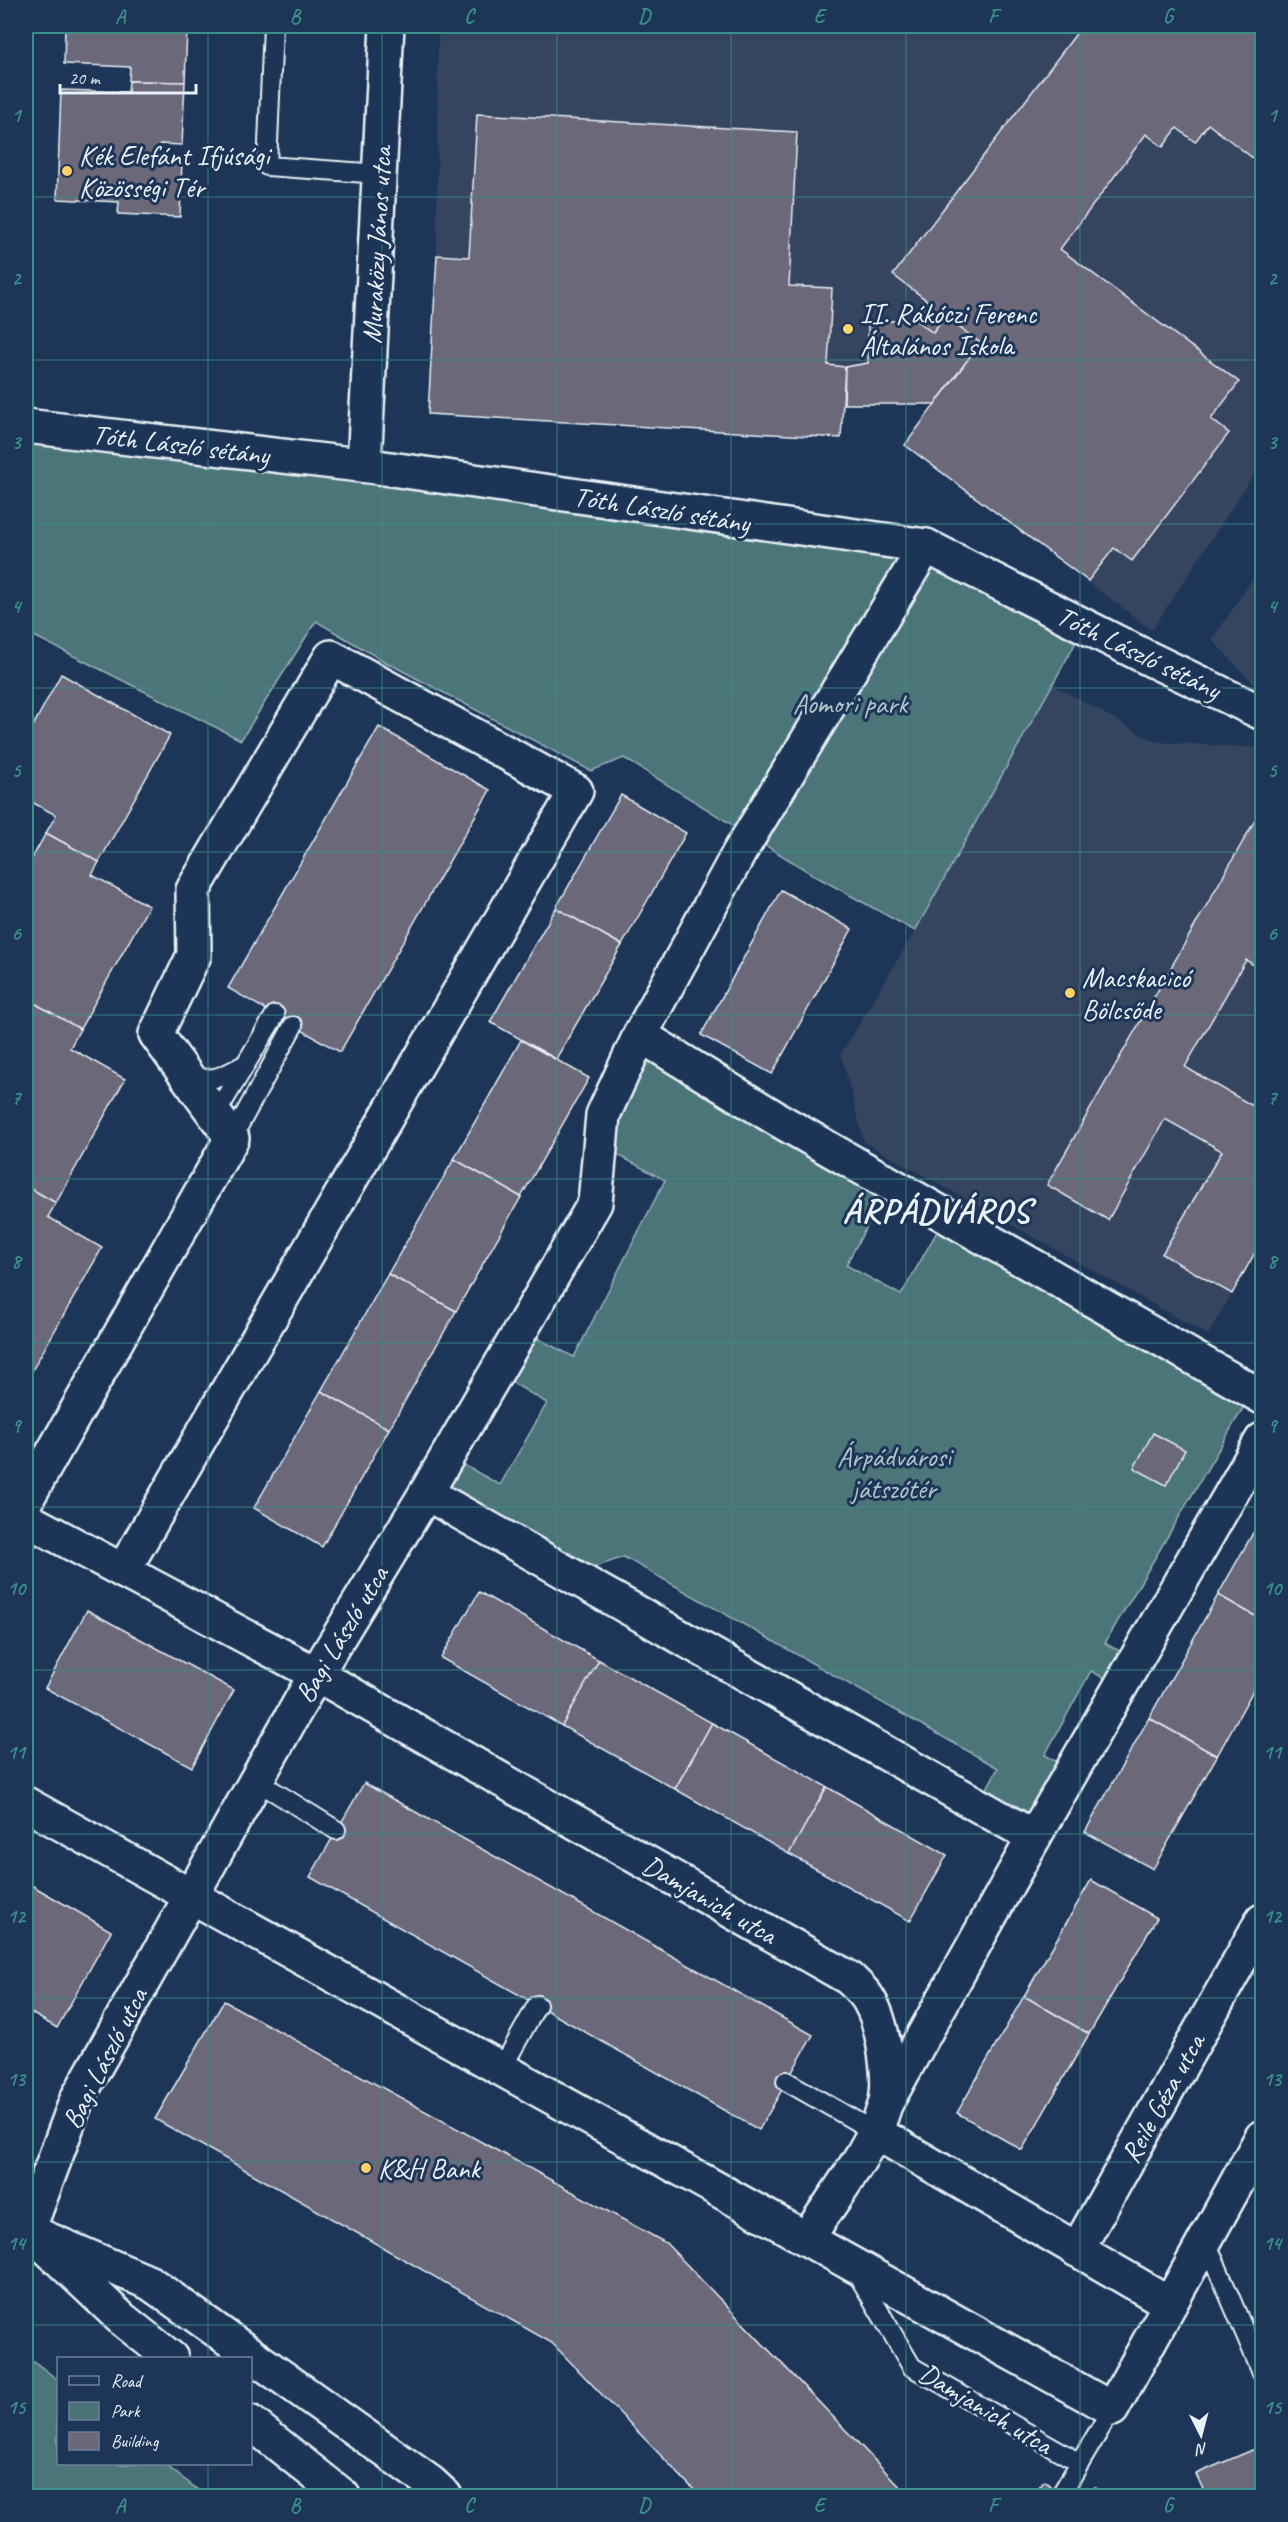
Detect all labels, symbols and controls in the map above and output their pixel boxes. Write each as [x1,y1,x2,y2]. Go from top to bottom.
text: A [115,4,127,29]
text: B [290,4,302,29]
text: C [464,4,476,29]
text: D [638,4,652,29]
text: E [814,4,828,29]
text: F [988,4,1002,29]
text: G [1163,4,1176,29]
scale bar [60,57,196,95]
text: 20 m [69,67,102,89]
text: 1 [12,103,23,128]
text: 1 [1268,103,1279,128]
place label: Kék Elefánt Ifjúsági Közösségi Tér [79,138,273,205]
street label: Muraközy János utca [354,143,399,345]
marker: Kék Elefánt Ifjúsági Közösségi Tér [60,164,74,178]
text: 2 [12,266,23,291]
text: 2 [1268,266,1279,291]
place label: II. Rákóczi Ferenc Általános Iskola [860,296,1037,363]
marker: II. Rákóczi Ferenc Általános Iskola [841,322,855,336]
street label: Tóth László sétány [91,416,274,473]
text: 3 [12,430,23,455]
text: 3 [1268,430,1279,455]
street label: Tóth László sétány [571,478,755,541]
text: 4 [12,594,24,619]
text: 4 [1268,594,1280,619]
street label: Tóth László sétány [1051,598,1229,708]
park label: Aomori park [793,686,909,721]
text: 5 [12,758,23,783]
text: 5 [1268,758,1279,783]
text: 6 [11,921,22,946]
text: 6 [1267,921,1278,946]
place label: Macskacicó Bölcsőde [1082,960,1194,1027]
marker: Macskacicó Bölcsőde [1063,986,1077,1000]
text: 7 [12,1085,23,1110]
text: 7 [1268,1085,1279,1110]
district label: ÁRPÁDVÁROS [843,1189,1037,1232]
text: 8 [12,1249,24,1274]
text: 8 [1268,1249,1280,1274]
text: 9 [12,1413,23,1438]
text: 9 [1268,1413,1279,1438]
park label: Árpádvárosi játszótér [837,1439,955,1506]
street label: Bagi László utca [287,1558,397,1709]
text: 10 [7,1576,27,1601]
text: 10 [1263,1576,1283,1601]
text: 11 [7,1740,27,1765]
text: 11 [1263,1740,1283,1765]
street label: Damjanich utca [636,1847,785,1953]
text: 12 [7,1904,27,1929]
text: 12 [1263,1904,1283,1929]
street label: Bagi László utca [54,1980,156,2134]
street label: Reile Géza utca [1113,2025,1213,2169]
text: 13 [7,2067,27,2092]
text: 13 [1263,2067,1283,2092]
place label: K&H Bank [378,2151,481,2186]
marker: K&H Bank [359,2161,373,2175]
text: 14 [7,2231,28,2256]
text: 14 [1263,2231,1284,2256]
street label: Damjanich utca [913,2355,1060,2463]
legend [57,2357,252,2465]
text: Road [111,2370,144,2392]
text: 15 [7,2395,27,2420]
text: 15 [1263,2395,1283,2420]
text: Park [111,2400,141,2422]
north arrow [1171,2405,1231,2465]
text: Building [111,2430,160,2452]
text: N [1193,2438,1208,2460]
text: A [115,2493,127,2518]
text: B [290,2493,302,2518]
text: C [464,2493,476,2518]
text: D [638,2493,652,2518]
text: E [814,2493,828,2518]
text: F [988,2493,1002,2518]
text: G [1163,2493,1176,2518]

